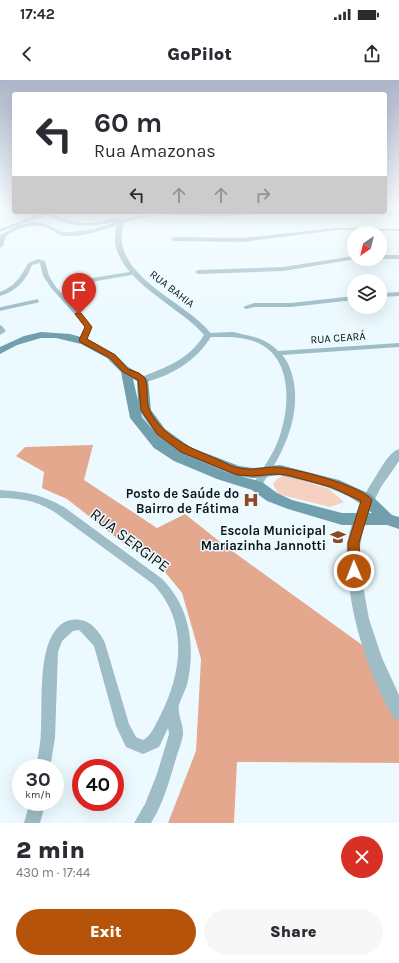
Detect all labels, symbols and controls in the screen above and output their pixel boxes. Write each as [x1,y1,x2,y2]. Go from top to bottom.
text: 17:42 [20,5,55,23]
icon: back [16,43,38,65]
text: GoPilot [167,43,232,65]
icon: share [361,43,383,65]
text: 60 m [94,106,162,139]
icon: left [28,108,80,160]
text: Rua Amazonas [94,140,216,162]
icon: left [126,184,148,206]
icon: ahead [168,184,190,206]
icon: ahead [210,184,232,206]
icon: right [252,184,274,206]
north arrow [347,226,387,266]
map controls [347,226,387,314]
street label: RUA BAHIA [147,268,197,311]
pin [62,273,96,314]
button: layers [347,274,387,314]
icon: arrive [68,279,90,301]
street label: RUA CEARÁ [310,328,367,346]
place label: Posto de Saúde do Bairro de Fátima [126,486,239,516]
hospital icon: Posto de Saúde do Bairro de Fátima [242,491,260,509]
street label: RUA SERGIPE [87,504,173,576]
place label: Escola Municipal Mariazinha Jannotti [201,523,326,553]
school or university icon: Escola Municipal Mariazinha Jannotti [329,528,347,546]
position arrow [333,550,375,592]
speed limit sign: 40 [72,759,124,811]
text: 30 [25,768,51,791]
text: km/h [25,789,51,801]
text: 2 min [16,836,85,864]
button: close [341,836,383,878]
text: 430 m · 17:44 [16,865,90,880]
button: Exit [16,909,196,955]
button: Share [204,909,383,955]

